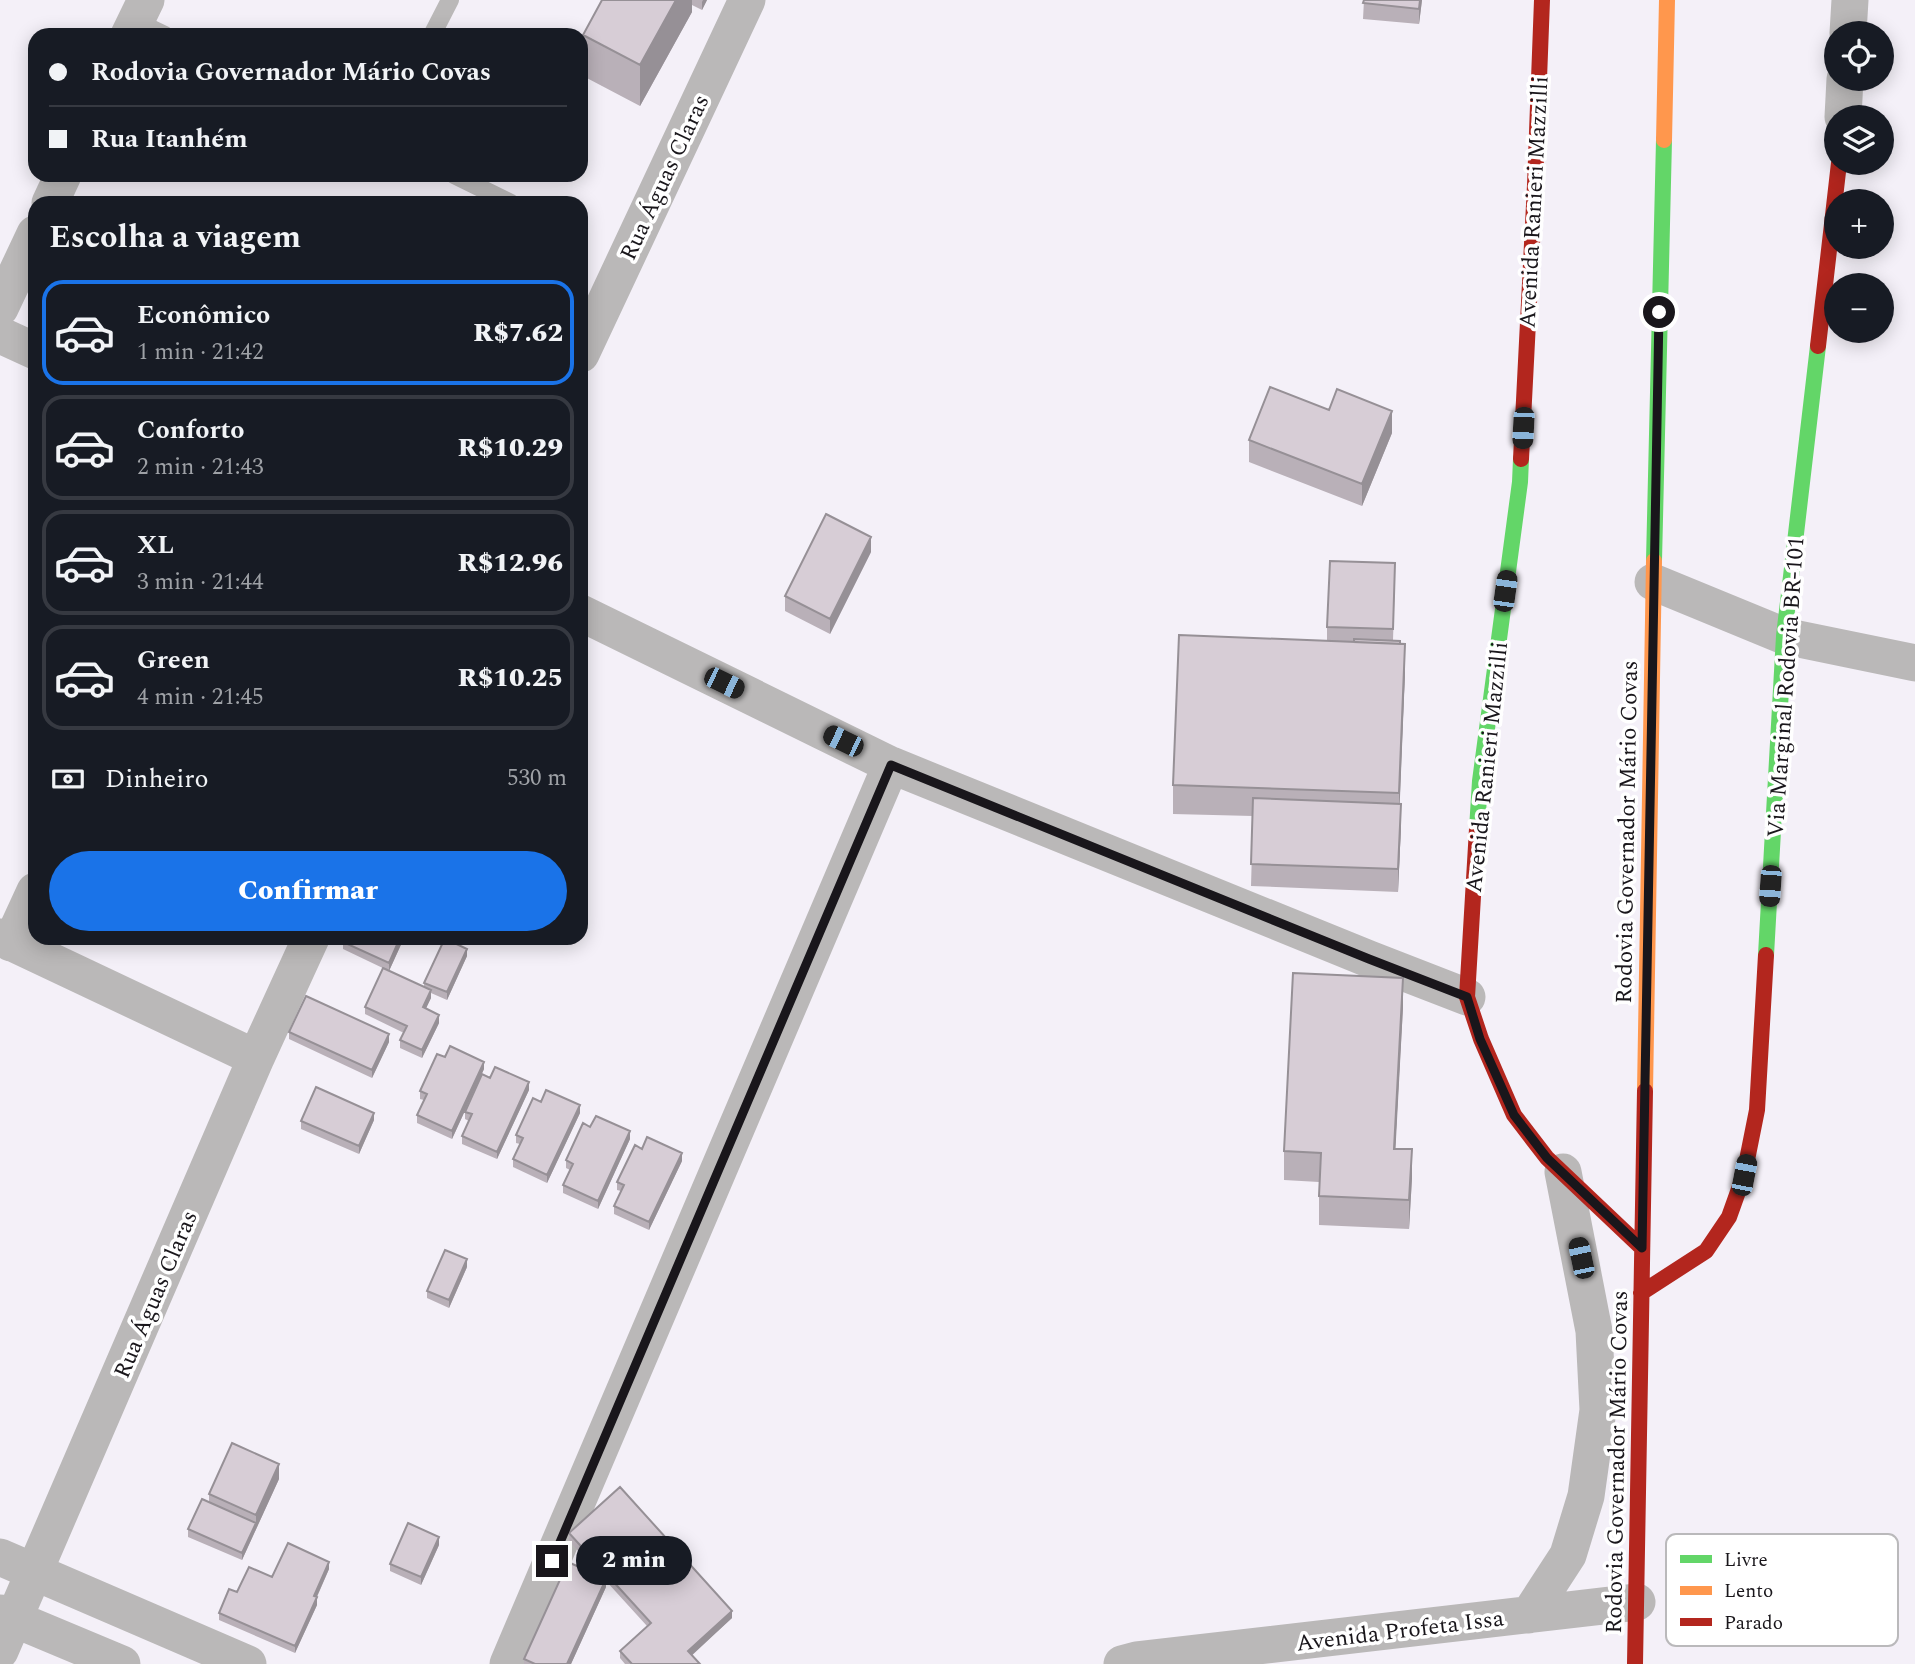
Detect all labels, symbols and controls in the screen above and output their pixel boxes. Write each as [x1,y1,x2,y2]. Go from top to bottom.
map controls [1824,21,1894,343]
button: locate [1824,21,1894,91]
text: Rodovia Governador Mário Covas [91,52,491,92]
street label: Avenida Ranieri Mazzilli [1510,75,1559,329]
street label: Rua Águas Claras [612,89,719,266]
button: layers [1824,105,1894,175]
text: Rua Itanhém [91,119,248,159]
button: + [1824,189,1894,259]
text: Escolha a viagem [49,213,301,262]
button: − [1824,273,1894,343]
text: Econômico [137,295,270,335]
route start [1643,296,1675,328]
icon: car [53,301,116,364]
text: R$7.62 [473,313,563,353]
text: 1 min · 21:42 [137,335,264,370]
car [1512,406,1535,450]
text: Conforto [137,410,245,450]
icon: car [53,416,116,479]
text: R$10.29 [458,428,563,468]
text: 2 min · 21:43 [137,450,264,485]
text: XL [137,525,174,565]
icon: car [53,531,116,594]
street label: Via Marginal Rodovia BR-101 [1759,535,1814,839]
text: R$12.96 [458,543,563,583]
text: 3 min · 21:44 [137,565,264,600]
car [1492,569,1519,613]
text: Green [137,640,210,680]
street label: Avenida Ranieri Mazzilli [1457,640,1518,894]
icon: car [53,646,116,709]
text: R$10.25 [458,658,563,698]
street label: Rodovia Governador Mário Covas [1607,660,1648,1004]
car [701,664,748,702]
text: 4 min · 21:45 [137,680,264,715]
car [820,722,867,760]
text: Dinheiro [105,759,209,799]
icon: cash [49,760,87,798]
text: 530 m [507,761,567,796]
button: Confirmar [49,851,567,931]
car [1759,864,1782,908]
car [1730,1152,1759,1198]
street label: Rua Águas Claras [105,1205,208,1384]
car [1567,1235,1596,1281]
street label: Rodovia Governador Mário Covas [1597,1290,1638,1634]
legend [1666,1534,1898,1646]
callout: 2 min [576,1536,692,1586]
text: 2 min [602,1543,666,1578]
route end [536,1545,568,1577]
text: Livre [1724,1546,1768,1575]
text: Lento [1724,1577,1773,1606]
street label: Avenida Profeta Issa [1294,1601,1506,1662]
text: Parado [1724,1609,1783,1638]

